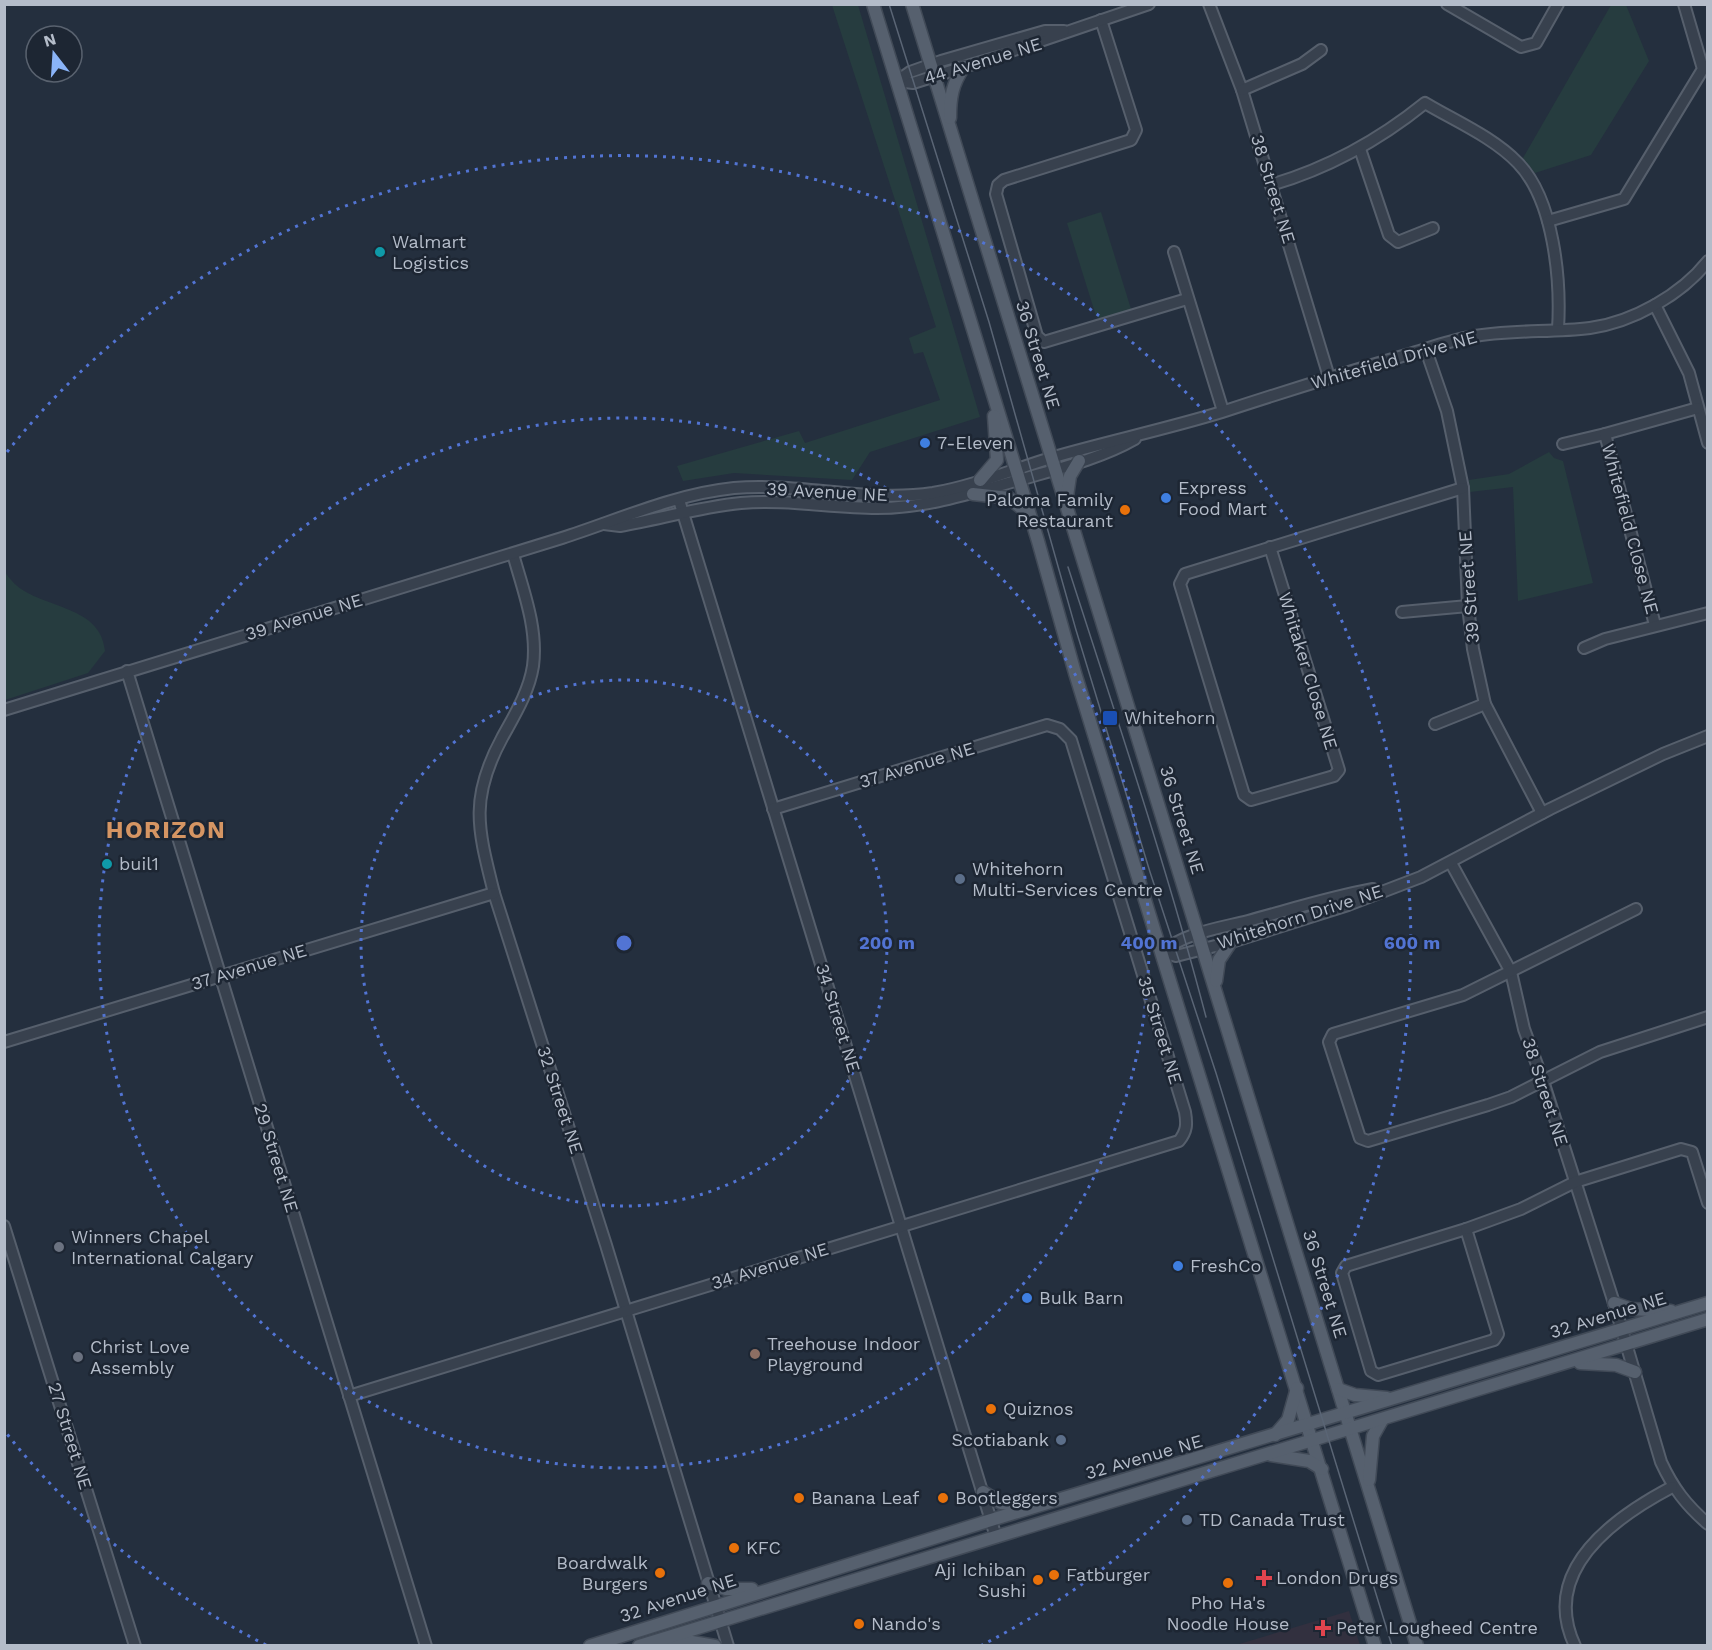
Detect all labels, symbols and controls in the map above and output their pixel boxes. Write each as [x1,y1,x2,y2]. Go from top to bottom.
north arrow [24,24,84,84]
text: N [41,29,58,51]
street label: 44 Avenue NE [921,33,1044,88]
street label: 38 Street NE [1247,132,1300,246]
place label: Walmart Logistics [392,231,469,273]
marker: Walmart Logistics [373,245,387,259]
street label: 36 Street NE [1012,298,1065,412]
street label: Whitefield Drive NE [1308,326,1479,393]
place label: 7-Eleven [937,432,1013,453]
marker: 7-Eleven [918,436,932,450]
street label: Whitefield Close NE [1598,441,1663,616]
place label: Express Food Mart [1178,477,1267,519]
street label: 39 Avenue NE [766,478,888,505]
place label: Paloma Family Restaurant [986,489,1114,531]
marker: Express Food Mart [1159,491,1173,505]
marker: Paloma Family Restaurant [1118,503,1132,517]
street label: 39 Street NE [1454,530,1483,644]
street label: 39 Avenue NE [243,589,365,644]
street label: Whitaker Close NE [1275,590,1342,752]
place label: Whitehorn [1124,707,1216,728]
marker: Whitehorn [1101,709,1119,727]
street label: 37 Avenue NE [857,737,977,792]
street label: 36 Street NE [1156,763,1209,877]
district label: HORIZON [106,816,226,844]
place label: buil1 [119,853,159,874]
marker: buil1 [100,857,114,871]
place label: Whitehorn Multi-Services Centre [972,858,1163,900]
marker: Whitehorn Multi-Services Centre [953,872,967,886]
street label: Whitehorn Drive NE [1214,880,1386,953]
text: 200 m [859,932,915,953]
text: 400 m [1121,932,1177,953]
text: 600 m [1384,932,1440,953]
centre of rings [614,933,634,953]
street label: 37 Avenue NE [189,939,309,994]
street label: 34 Street NE [812,961,865,1075]
street label: 35 Street NE [1134,973,1187,1087]
street label: 38 Street NE [1518,1035,1573,1149]
street label: 32 Street NE [533,1043,588,1156]
street label: 29 Street NE [250,1101,303,1215]
place label: Winners Chapel International Calgary [71,1226,254,1268]
street label: 36 Street NE [1299,1227,1352,1341]
street label: 34 Avenue NE [709,1238,831,1293]
marker: Winners Chapel International Calgary [52,1240,66,1254]
place label: FreshCo [1190,1255,1261,1276]
marker: FreshCo [1171,1259,1185,1273]
place label: Bulk Barn [1039,1287,1124,1308]
street label: 32 Avenue NE [1547,1287,1669,1342]
marker: Bulk Barn [1020,1291,1034,1305]
place label: Treehouse Indoor Playground [767,1333,920,1375]
place label: Christ Love Assembly [90,1336,190,1378]
marker: Treehouse Indoor Playground [748,1347,762,1361]
marker: Christ Love Assembly [71,1350,85,1364]
street label: 27 Street NE [44,1380,97,1492]
place label: Quiznos [1003,1398,1073,1419]
marker: Quiznos [984,1402,998,1416]
place label: Scotiabank [951,1429,1049,1450]
street label: 32 Avenue NE [1083,1430,1205,1483]
marker: Scotiabank [1054,1433,1068,1447]
place label: Banana Leaf [811,1487,919,1508]
place label: Bootleggers [955,1487,1058,1508]
marker: Banana Leaf [792,1491,806,1505]
marker: Bootleggers [936,1491,950,1505]
place label: TD Canada Trust [1199,1509,1345,1530]
marker: TD Canada Trust [1180,1513,1194,1527]
place label: KFC [746,1537,781,1558]
marker: KFC [727,1541,741,1555]
place label: Boardwalk Burgers [556,1552,648,1594]
place label: Aji Ichiban Sushi [935,1559,1026,1601]
place label: Fatburger [1066,1564,1150,1585]
marker: Boardwalk Burgers [653,1566,667,1580]
place label: London Drugs [1276,1567,1398,1588]
marker: Fatburger [1047,1568,1061,1582]
street label: 32 Avenue NE [617,1569,739,1626]
marker: London Drugs [1257,1571,1271,1585]
marker: Aji Ichiban Sushi [1031,1573,1045,1587]
marker: Pho Ha's Noodle House [1221,1576,1235,1590]
place label: Pho Ha's Noodle House [1167,1592,1289,1634]
place label: Nando's [871,1613,941,1634]
marker: Nando's [852,1617,866,1631]
place label: Peter Lougheed Centre [1336,1617,1538,1638]
marker: Peter Lougheed Centre [1314,1619,1332,1637]

